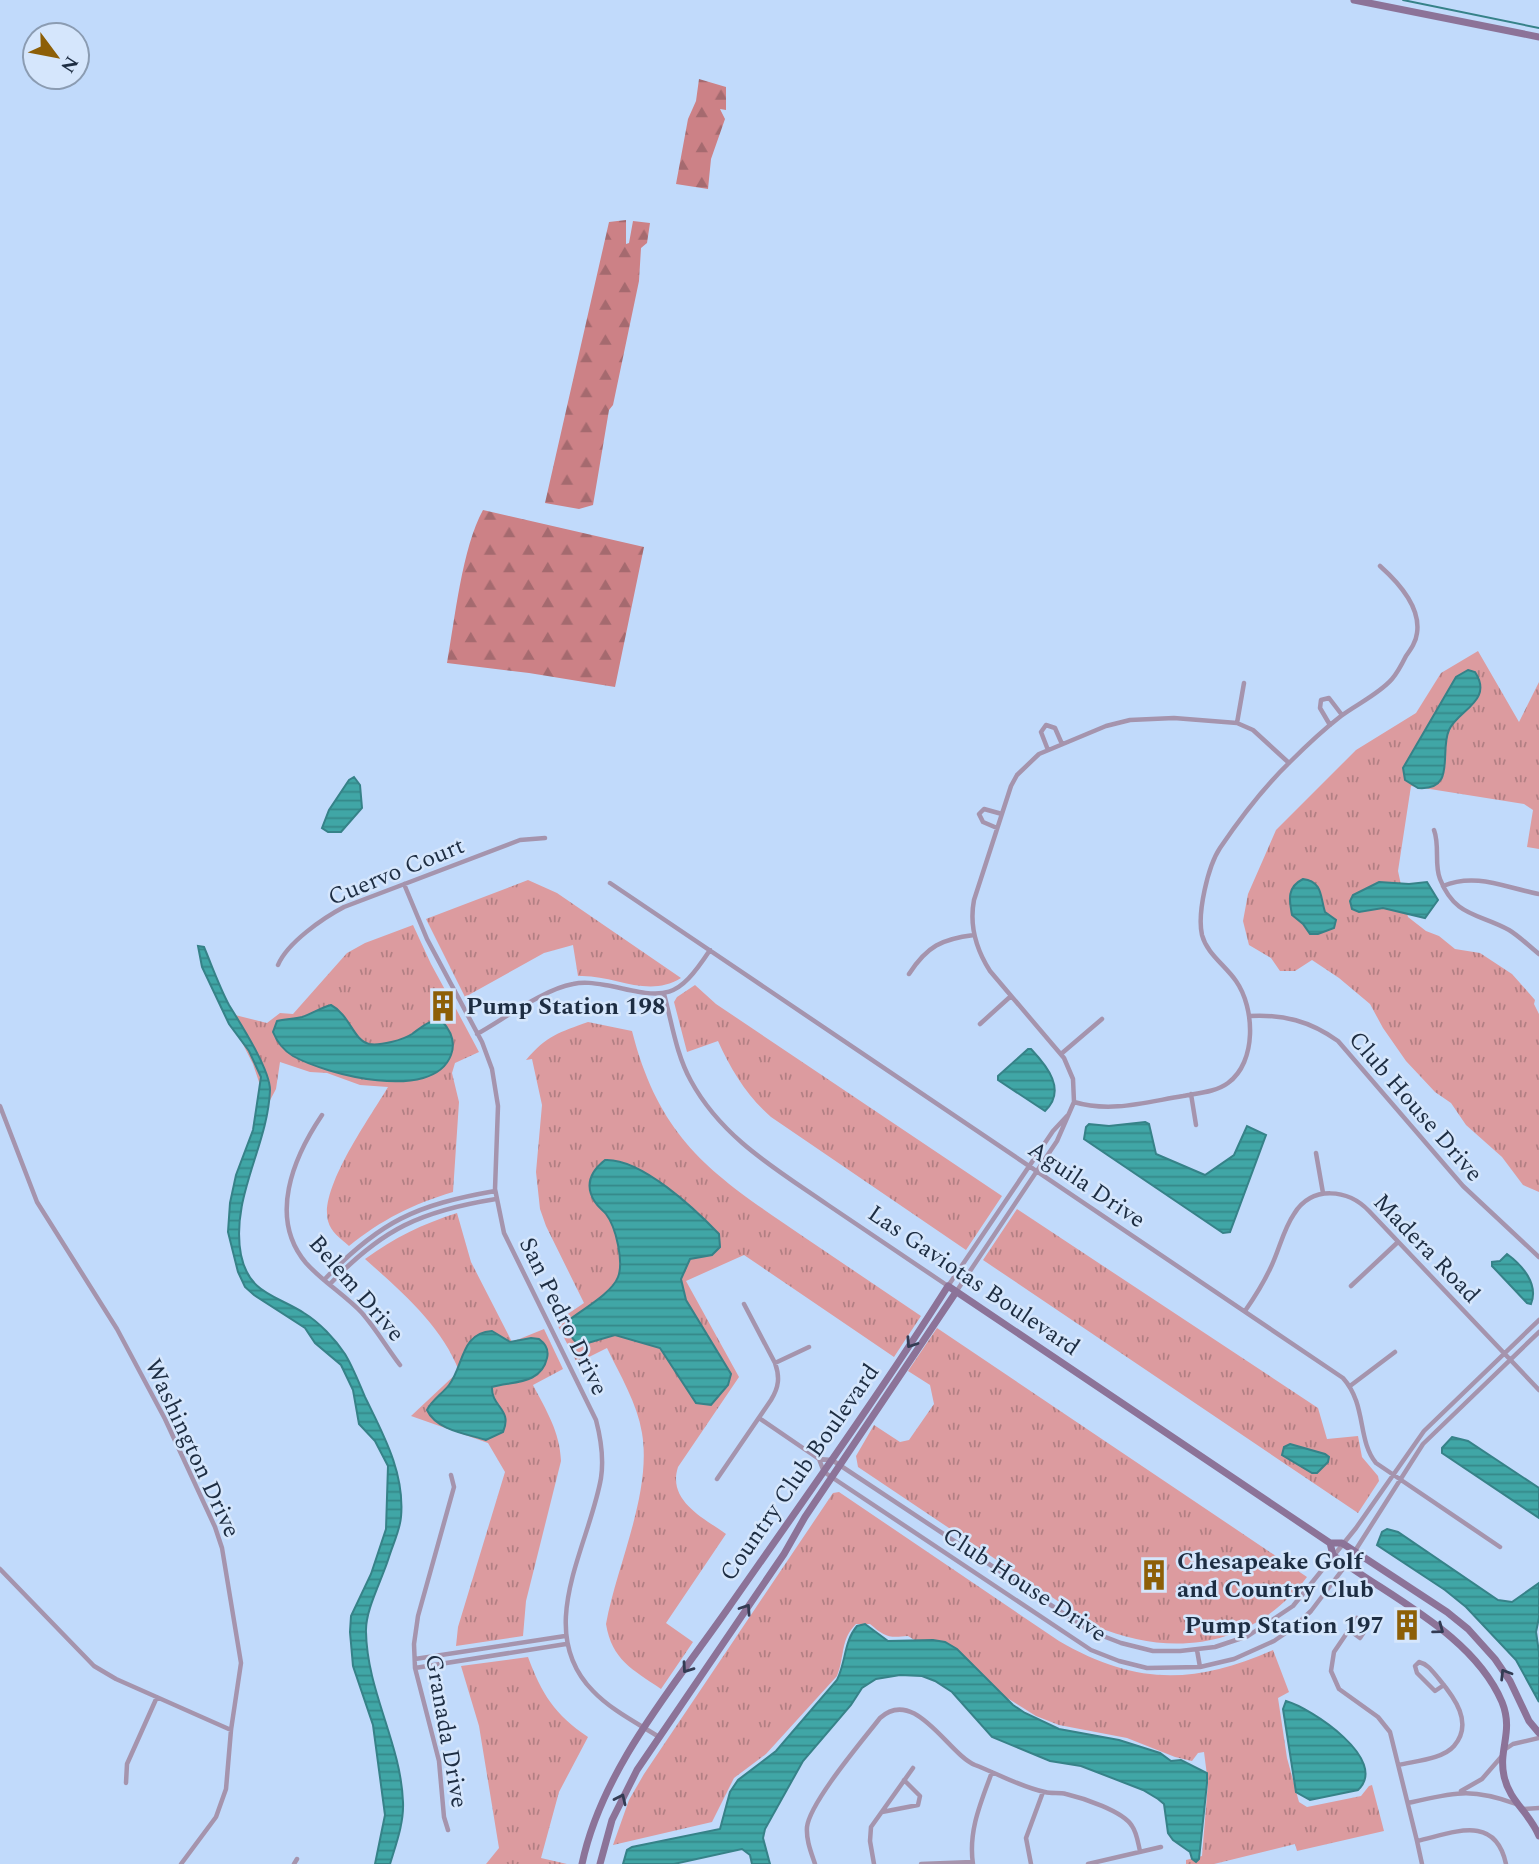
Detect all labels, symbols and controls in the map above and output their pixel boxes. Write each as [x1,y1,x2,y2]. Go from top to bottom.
north arrow [21,21,91,91]
text: N [53,50,86,78]
street label: Cuervo Court [323,828,470,916]
building icon: Pump Station 198 [426,989,460,1023]
place label: Pump Station 198 [466,989,665,1025]
street label: Club House Drive [1339,1023,1491,1190]
street label: Aguila Drive [1020,1132,1153,1238]
street label: Madera Road [1364,1185,1488,1312]
street label: Las Gaviotas Boulevard [860,1196,1087,1365]
street label: Belem Drive [299,1227,413,1350]
street label: San Pedro Drive [509,1231,617,1402]
one-way arrow [907,1335,919,1348]
street label: Washington Drive [135,1353,249,1544]
street label: Country Club Boulevard [711,1356,889,1589]
street label: Club House Drive [935,1518,1114,1652]
place label: Chesapeake Golf and Country Club [1177,1544,1374,1608]
building icon: Chesapeake Golf and Country Club [1137,1558,1171,1592]
one-way arrow [738,1604,751,1617]
place label: Pump Station 197 [1185,1608,1384,1644]
building icon: Pump Station 197 [1390,1608,1424,1642]
one-way arrow [1431,1621,1444,1633]
street label: Granada Drive [415,1652,477,1811]
one-way arrow [683,1660,695,1673]
one-way arrow [1501,1669,1514,1682]
one-way arrow [613,1794,627,1806]

